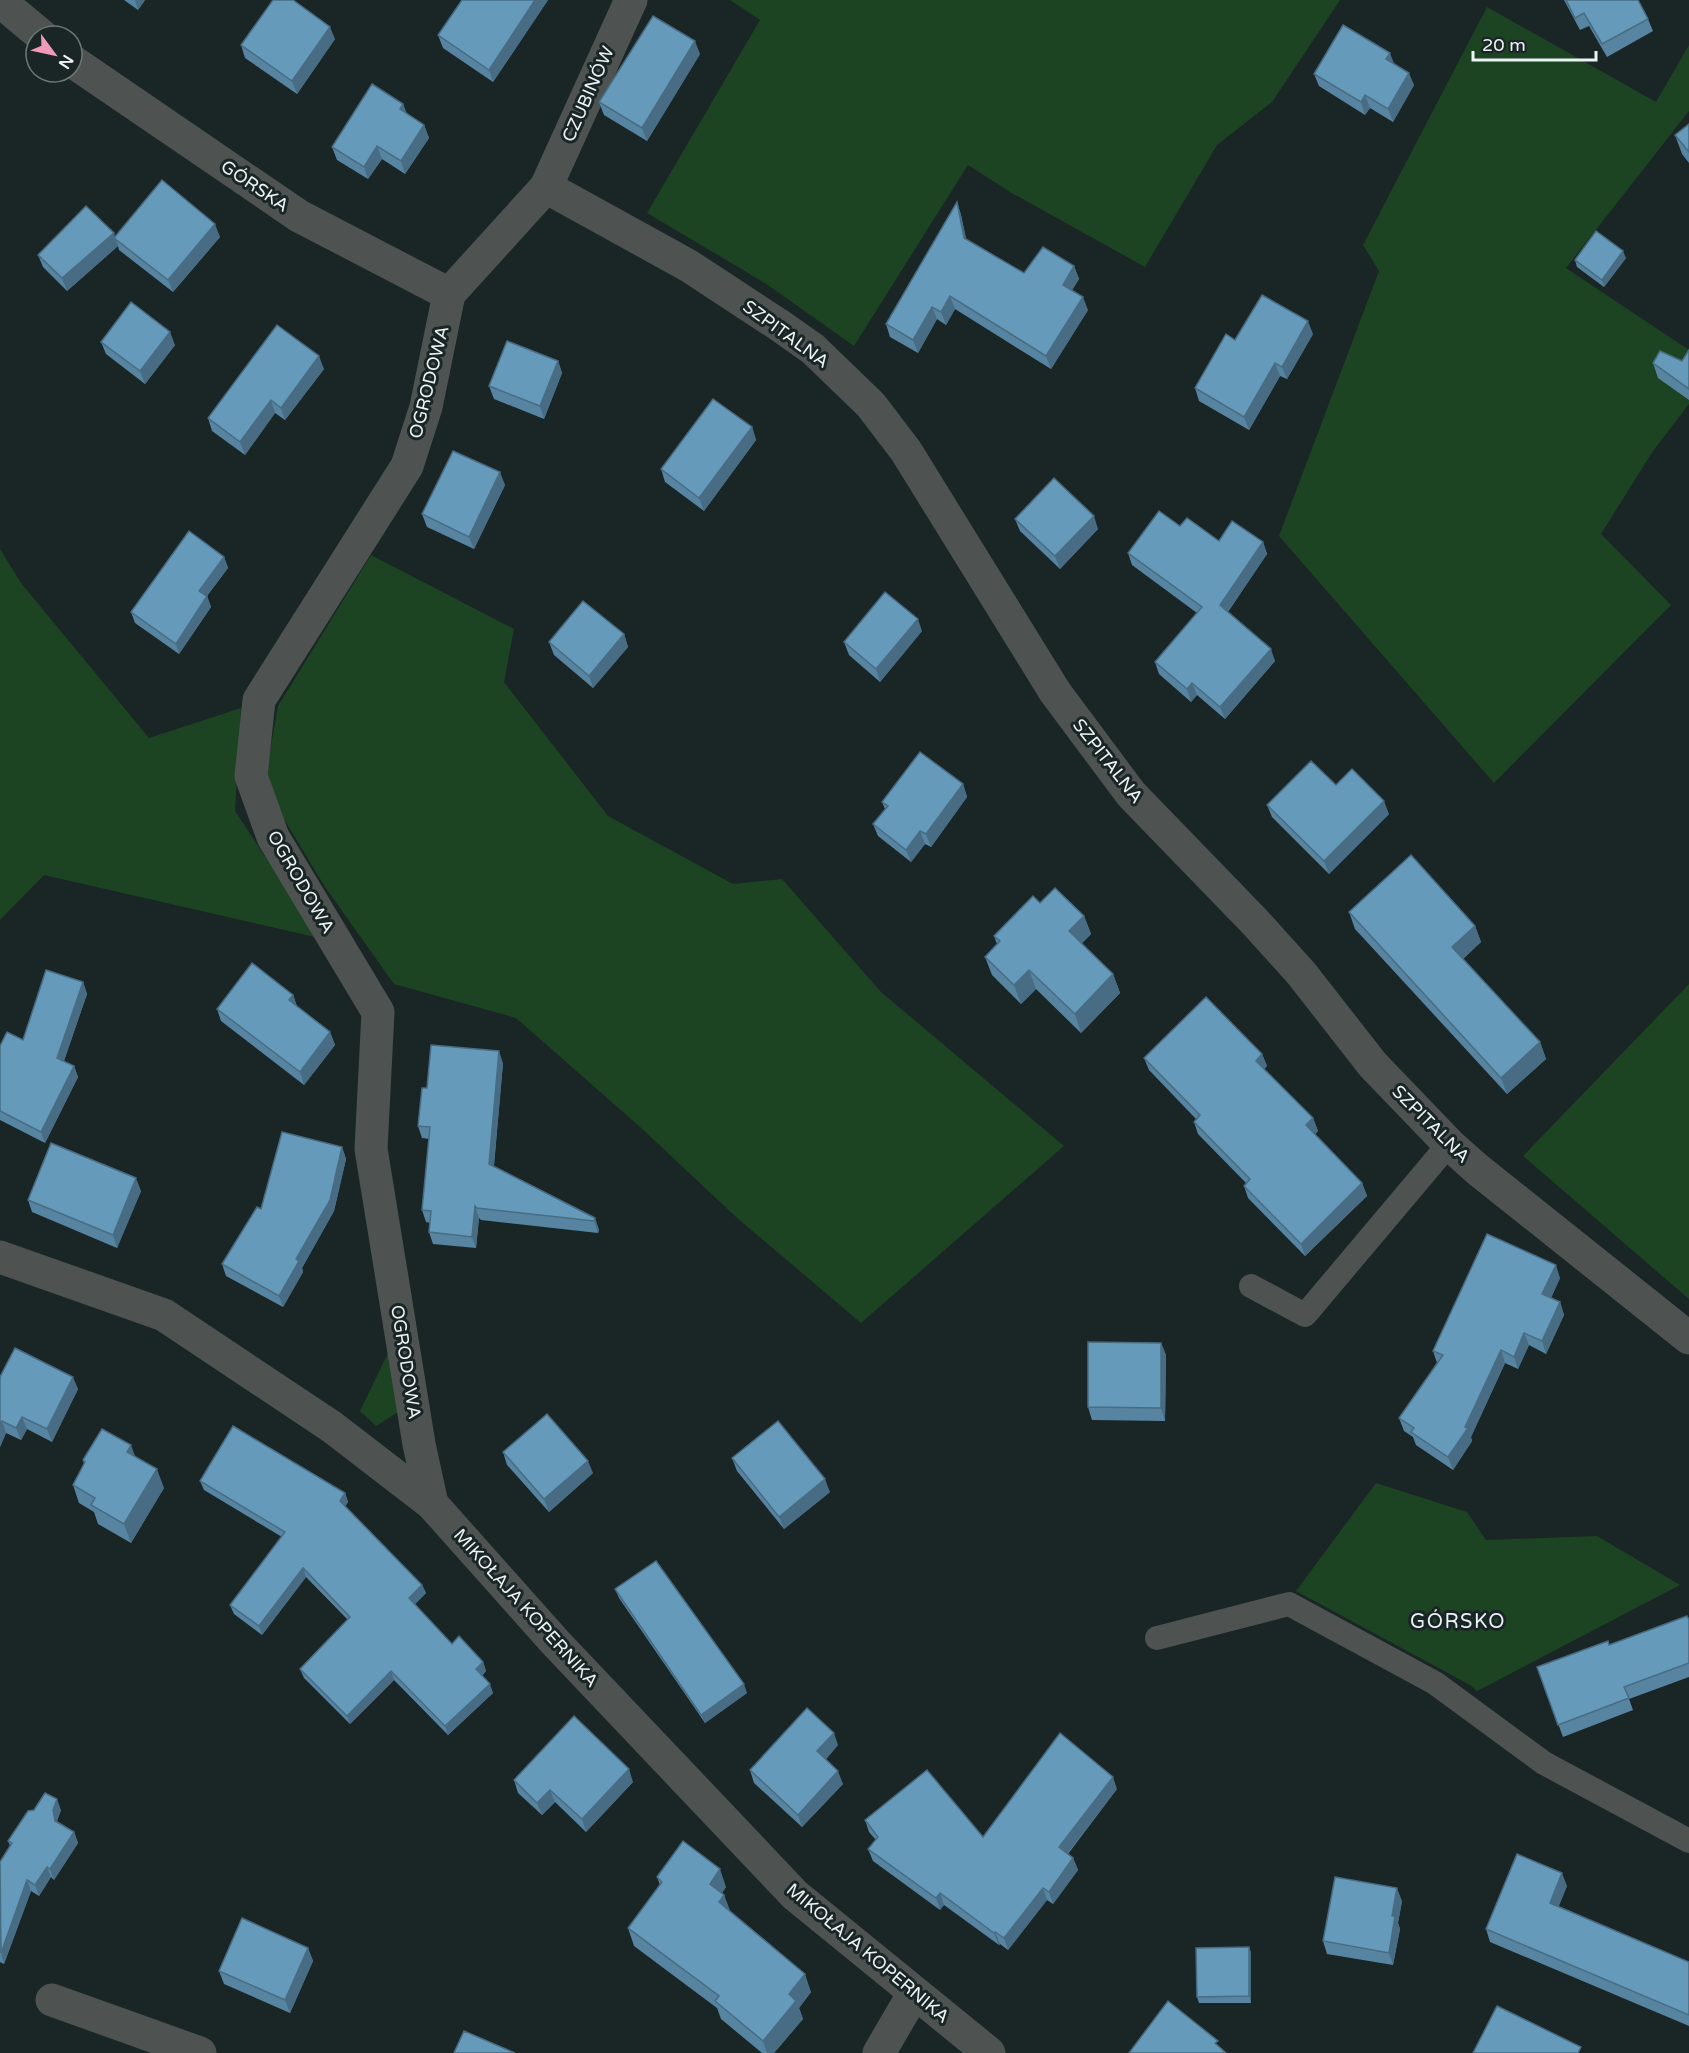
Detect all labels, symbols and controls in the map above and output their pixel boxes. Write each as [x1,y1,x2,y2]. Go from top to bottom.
north arrow [24,24,84,84]
scale bar [1473,24,1596,62]
text: 20 m [1482,34,1526,56]
street label: CZUBINÓW [557,43,619,145]
text: N [54,51,78,72]
street label: GÓRSKA [217,155,293,217]
street label: SZPITALNA [739,295,833,373]
street label: OGRODOWA [404,323,454,441]
street label: SZPITALNA [1068,714,1148,808]
street label: OGRODOWA [263,827,339,937]
street label: SZPITALNA [1387,1080,1475,1168]
street label: OGRODOWA [386,1303,426,1421]
street label: MIKOŁAJA KOPERNIKA [449,1524,603,1692]
district label: GÓRSKO [1410,1609,1506,1634]
street label: MIKOŁAJA KOPERNIKA [782,1878,954,2028]

